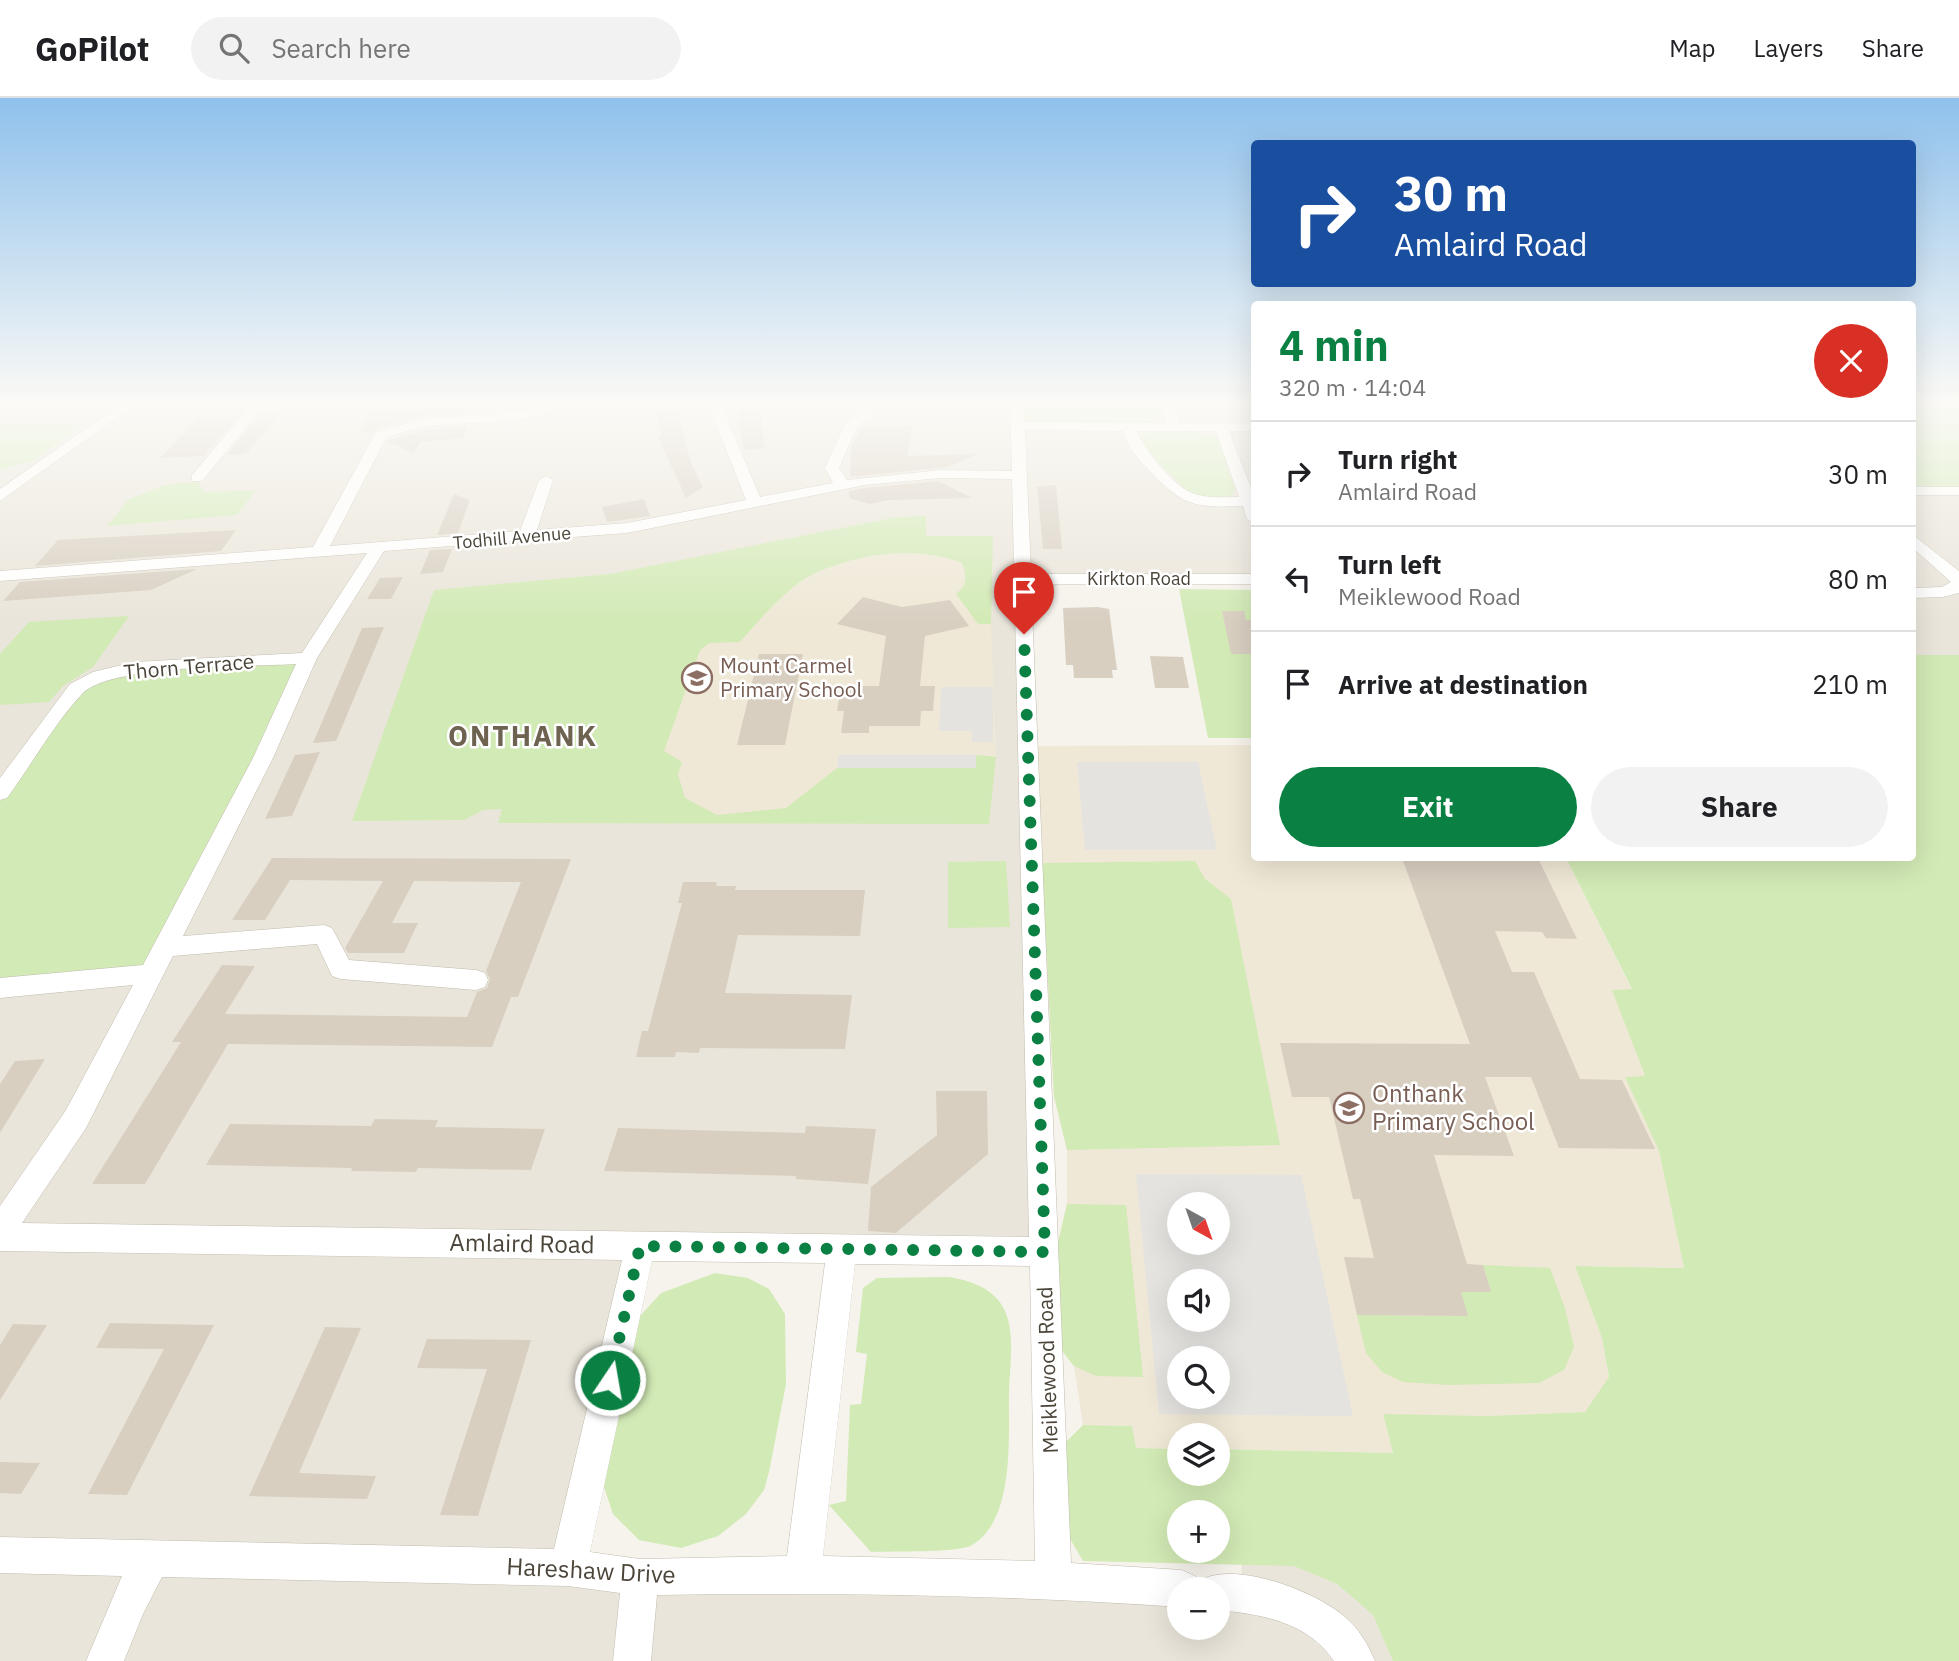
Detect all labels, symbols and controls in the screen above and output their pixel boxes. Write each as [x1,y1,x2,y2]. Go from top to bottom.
search box [191,17,681,80]
text: GoPilot [35,27,149,70]
icon: search [215,29,253,67]
text: Search here [271,31,411,65]
text: Map [1669,32,1716,64]
text: Layers [1754,32,1824,64]
text: Share [1862,32,1924,64]
text: 30 m [1394,161,1508,224]
icon: right [1279,168,1370,259]
text: Amlaird Road [1394,223,1587,265]
text: 4 min [1279,318,1389,373]
button: close [1814,324,1888,398]
text: 320 m · 14:04 [1279,372,1426,402]
text: Turn right [1338,442,1457,476]
icon: right [1279,455,1317,493]
text: 30 m [1828,457,1888,491]
text: Amlaird Road [1338,476,1477,506]
street label: Todhill Avenue [452,521,572,554]
text: Turn left [1338,547,1441,581]
icon: left [1279,560,1317,598]
pin [994,562,1054,634]
text: 80 m [1828,562,1888,596]
street label: Kirkton Road [1087,567,1191,590]
icon: arrive [1005,573,1043,611]
text: Meiklewood Road [1338,581,1521,611]
street label: Thorn Terrace [122,646,255,686]
place label: Mount Carmel Primary School [720,651,863,703]
school or university icon: Mount Carmel Primary School [680,661,714,695]
icon: arrive [1279,665,1317,703]
text: Arrive at destination [1338,667,1588,701]
text: 210 m [1812,667,1888,701]
district label: ONTHANK [448,717,598,754]
button: Exit [1279,767,1577,847]
button: Share [1591,767,1888,847]
place label: Onthank Primary School [1372,1077,1535,1137]
school or university icon: Onthank Primary School [1332,1091,1366,1125]
north arrow [1167,1192,1230,1255]
map controls [1167,1192,1230,1640]
street label: Amlaird Road [449,1226,595,1260]
button: sound [1167,1269,1230,1332]
street label: Meiklewood Road [1030,1286,1064,1454]
position arrow [573,1343,647,1417]
button: search [1167,1346,1230,1409]
button: layers [1167,1423,1230,1486]
button: + [1167,1500,1230,1563]
street label: Hareshaw Drive [506,1550,677,1590]
button: − [1167,1577,1230,1640]

